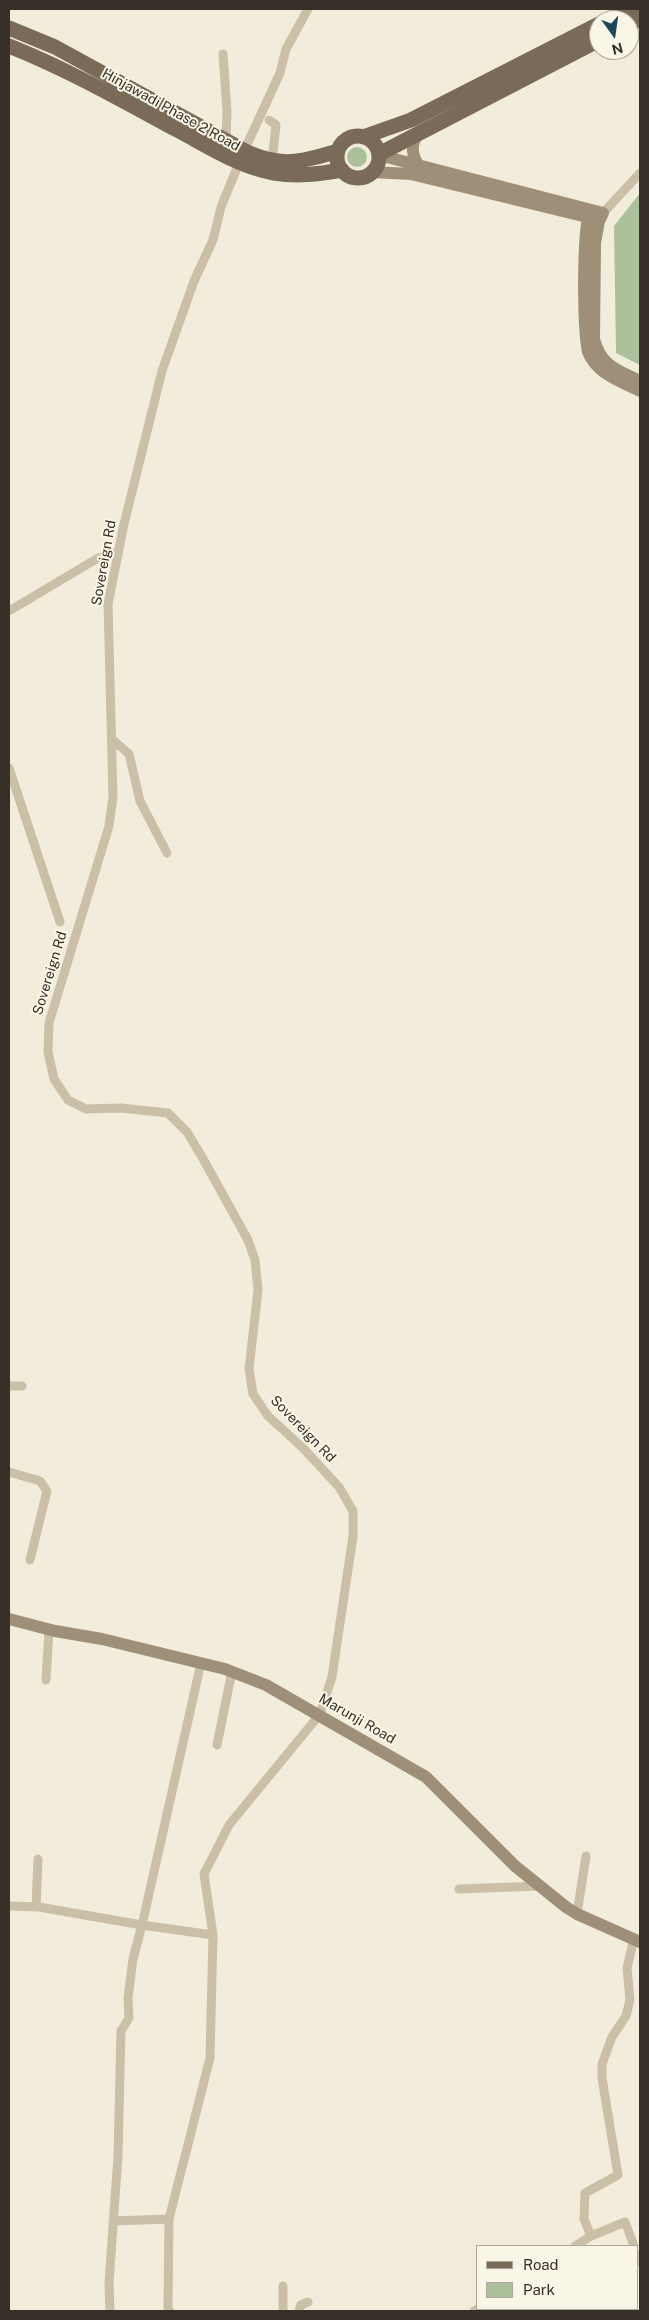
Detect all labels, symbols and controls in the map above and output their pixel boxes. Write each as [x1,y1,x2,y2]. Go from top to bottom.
north arrow [589,10,639,60]
text: N [610,39,625,58]
street label: Hinjawadi Phase 2 Road [99,65,243,155]
street label: Sovereign Rd [88,519,120,607]
street label: Sovereign Rd [29,929,71,1017]
street label: Sovereign Rd [267,1392,339,1466]
street label: Marunji Road [316,1690,398,1748]
legend [477,2245,639,2310]
text: Road [523,2256,559,2273]
text: Park [523,2281,555,2298]

